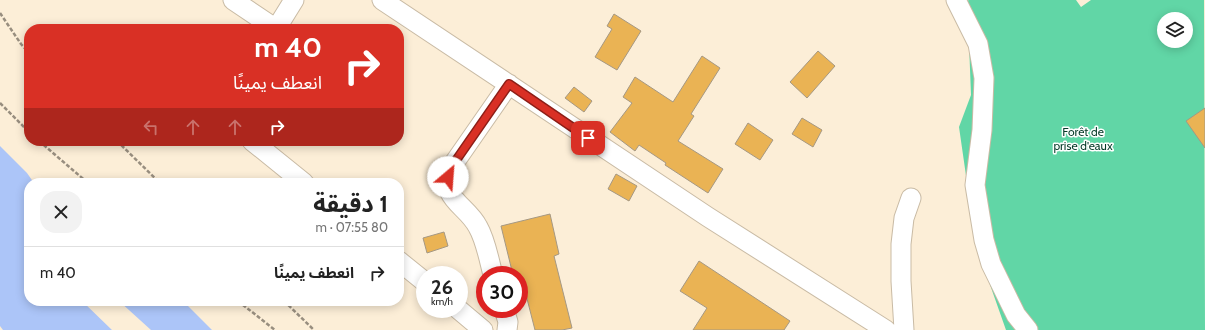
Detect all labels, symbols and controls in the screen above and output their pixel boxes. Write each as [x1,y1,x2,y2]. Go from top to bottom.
map controls [1157,12,1193,48]
button: layers [1157,12,1193,48]
text: 40 m [254,30,322,64]
icon: right [336,40,388,92]
text: انعطف يمينًا [233,72,322,94]
icon: left [140,116,162,138]
icon: ahead [182,116,204,138]
icon: ahead [224,116,246,138]
icon: right [266,116,288,138]
pin [571,121,605,155]
park label: Forêt de prise d'eaux [1053,124,1113,153]
icon: arrive [577,127,599,149]
position arrow [427,156,469,198]
text: 1 دقيقة [313,189,388,218]
button: close [40,191,82,233]
text: 80 m · 07:55 [316,219,388,235]
icon: right [366,262,388,284]
text: 40 m [40,264,76,282]
text: انعطف يمينًا [274,264,354,282]
speed limit sign: 30 [476,266,528,318]
text: 26 [431,275,453,299]
text: km/h [431,295,453,308]

